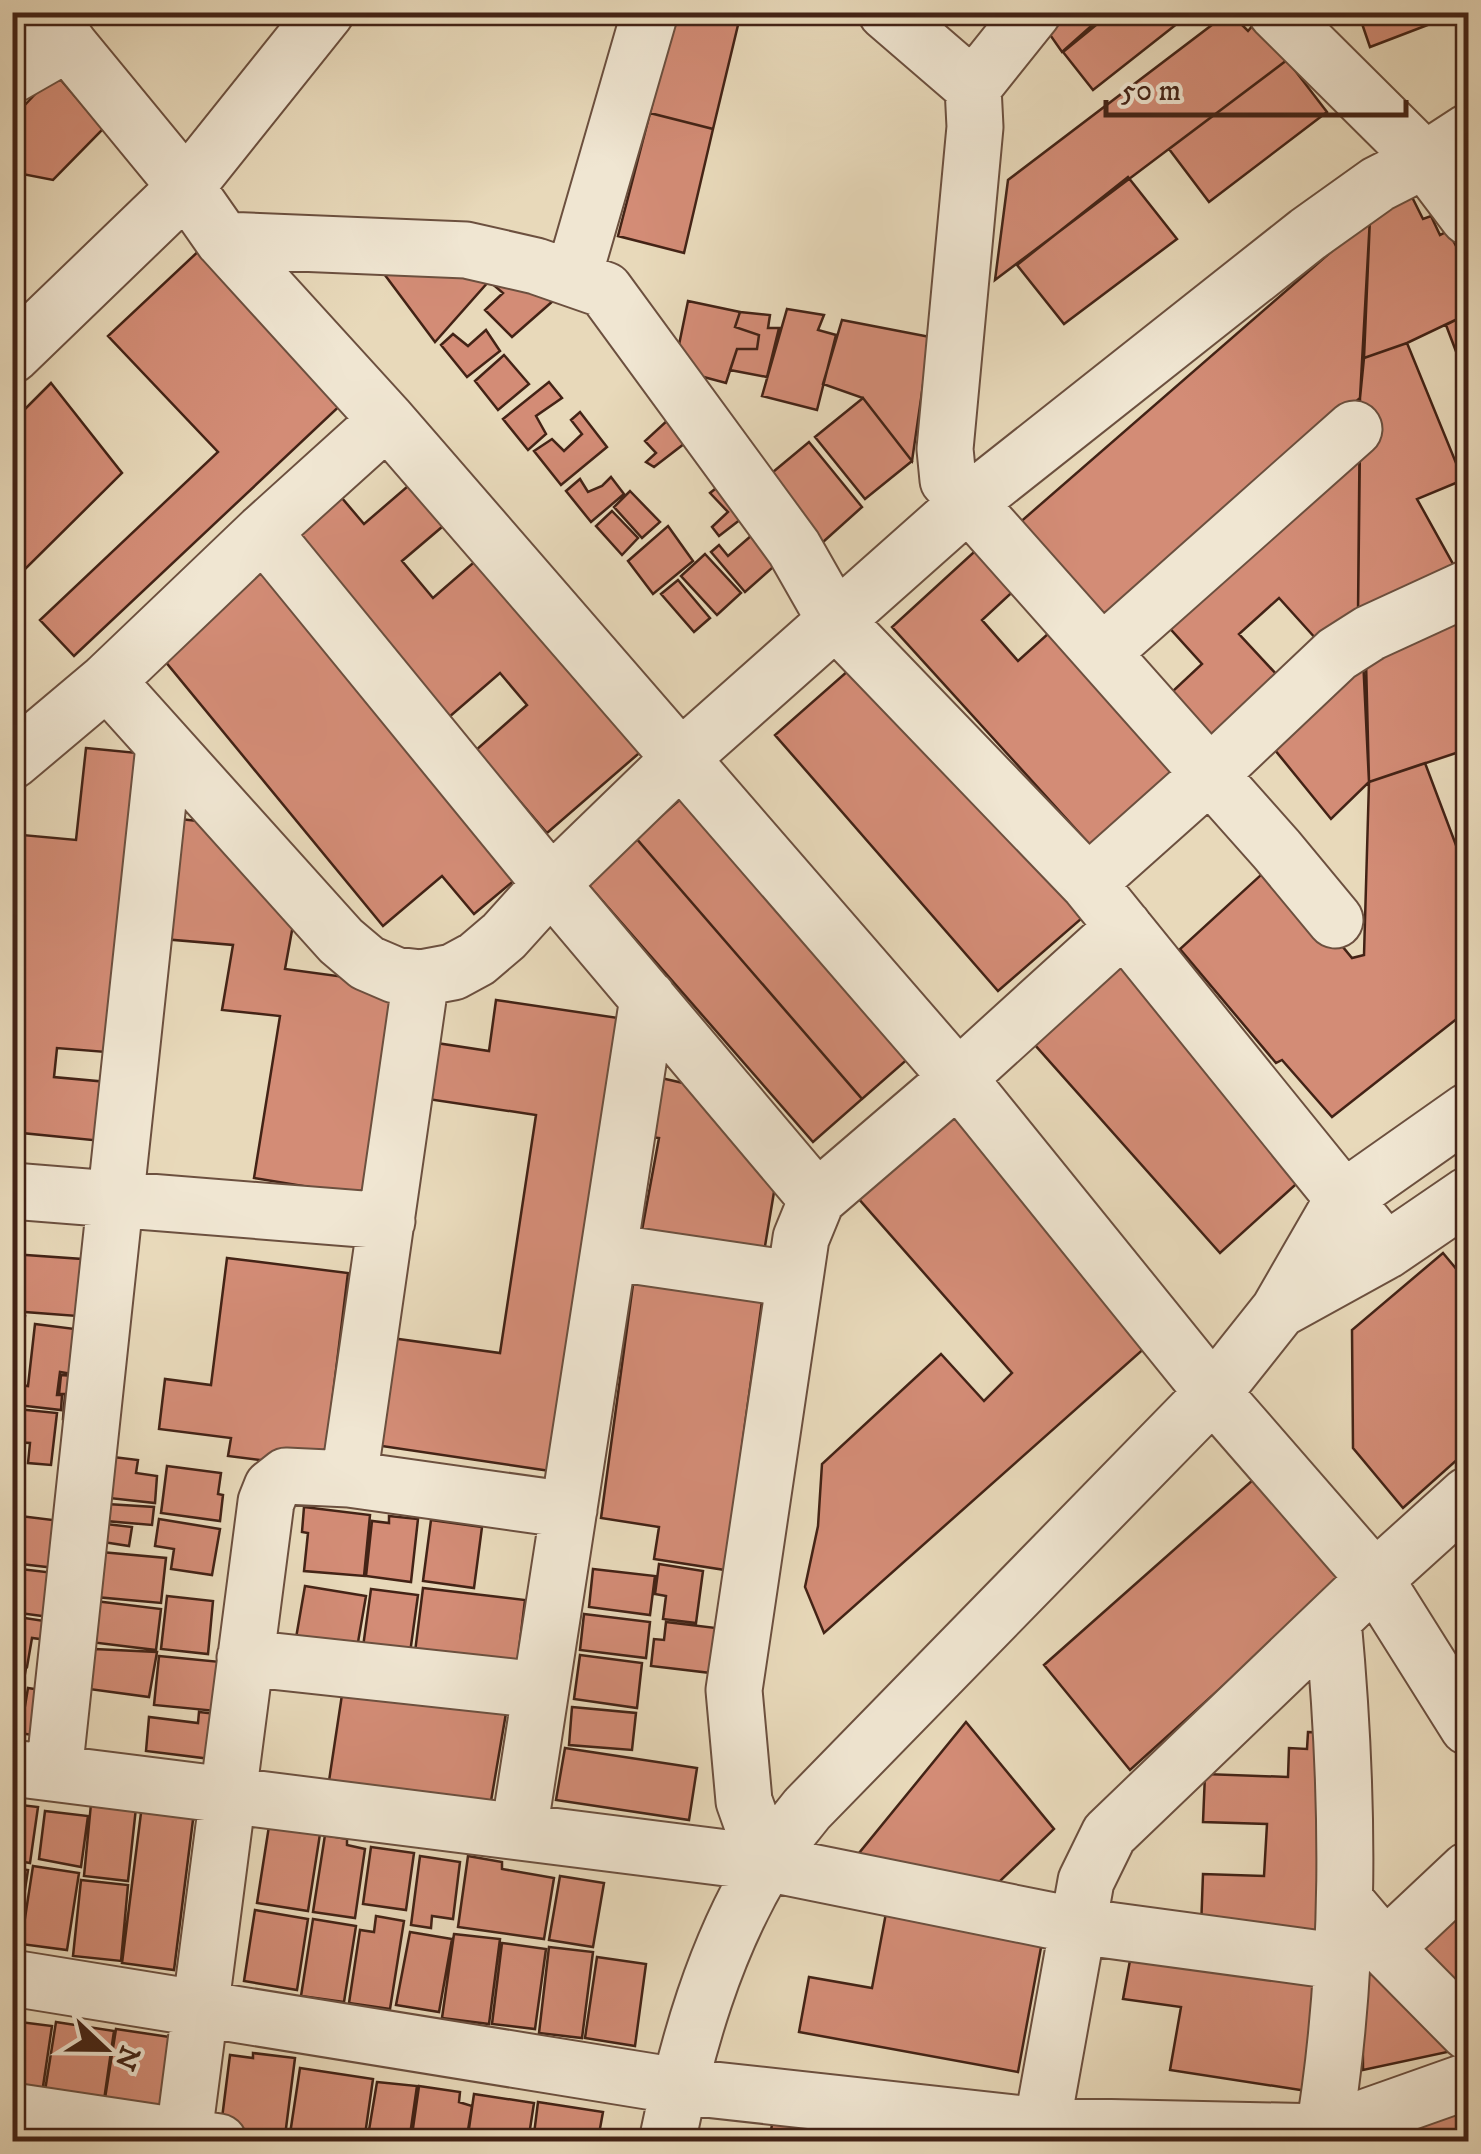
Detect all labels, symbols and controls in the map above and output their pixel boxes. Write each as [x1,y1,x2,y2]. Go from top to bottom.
scale bar [1106,55,1406,117]
text: 50 m [1121,73,1181,110]
north arrow [55,1999,155,2099]
text: N [106,2041,147,2075]

